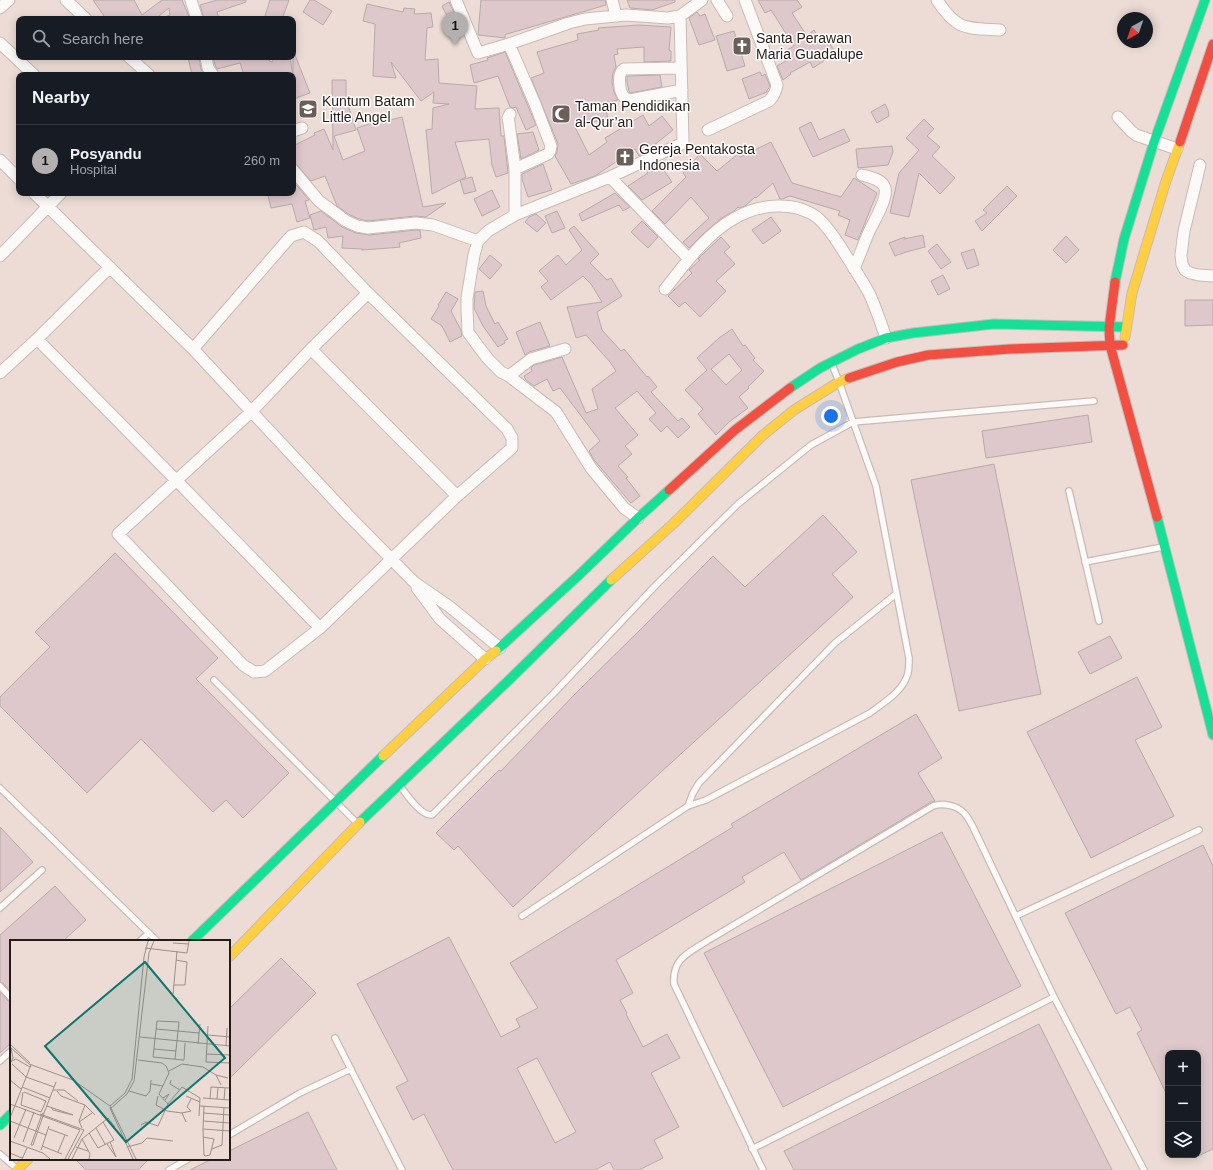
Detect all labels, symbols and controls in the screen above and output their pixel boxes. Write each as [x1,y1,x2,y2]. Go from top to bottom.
pin: 1 [442,12,468,45]
north arrow [1117,12,1153,48]
search box [16,16,296,60]
icon: search [30,27,52,49]
text: Search here [62,30,144,47]
place label: Santa Perawan Maria Guadalupe [756,30,864,62]
church icon: Santa Perawan Maria Guadalupe [731,35,753,57]
text: Nearby [32,88,90,107]
place label: Kuntum Batam Little Angel [322,93,415,125]
school or university icon: Kuntum Batam Little Angel [297,98,319,120]
place label: Taman Pendidikan al-Qur’an [575,98,690,130]
mosque icon: Taman Pendidikan al-Qur’an [550,103,572,125]
place label: Gereja Pentakosta Indonesia [639,141,755,173]
text: Posyandu [70,145,142,162]
church icon: Gereja Pentakosta Indonesia [614,146,636,168]
text: 1 [41,153,49,168]
text: 260 m [244,153,280,168]
text: Hospital [70,162,117,177]
your location [821,406,841,426]
inset map [10,940,230,1160]
map controls [1165,1050,1201,1158]
button: + [1165,1050,1201,1086]
button: − [1165,1086,1201,1122]
button: layers [1165,1122,1201,1158]

